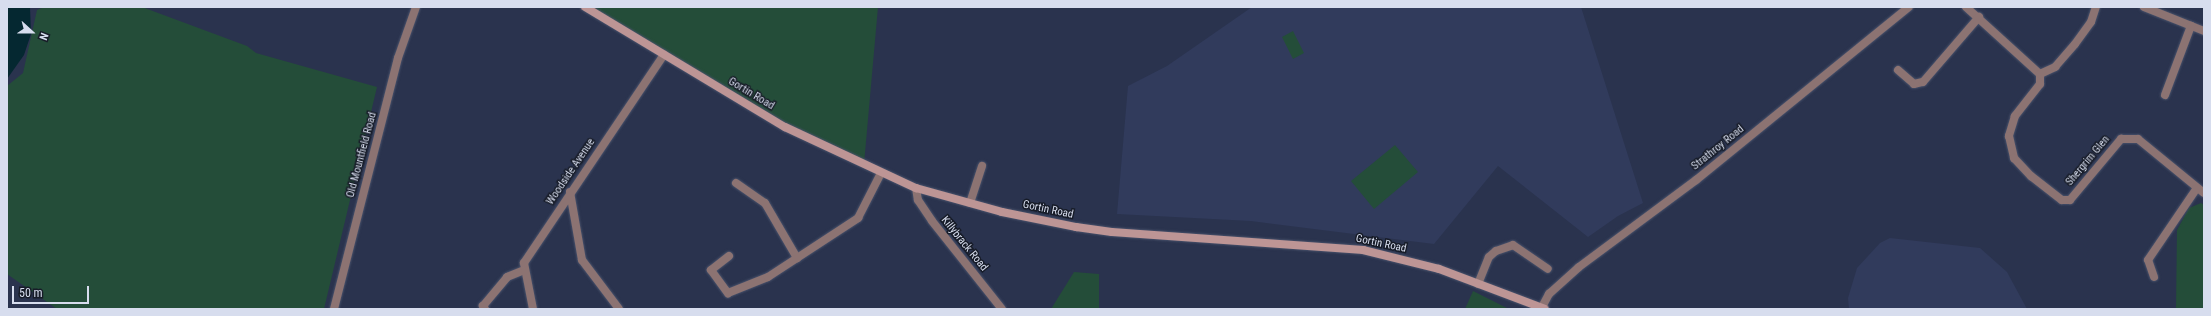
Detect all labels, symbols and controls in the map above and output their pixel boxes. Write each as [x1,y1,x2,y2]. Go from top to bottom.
north arrow [12,12,52,52]
text: N [36,31,51,42]
street label: Gortin Road [726,75,776,113]
street label: Old Mountfield Road [344,111,380,199]
street label: Strathroy Road [1689,123,1747,173]
street label: Shergrim Glen [2063,133,2113,189]
street label: Woodside Avenue [544,136,598,208]
street label: Gortin Road [1022,198,1074,222]
street label: Killybrack Road [938,214,990,274]
street label: Gortin Road [1355,232,1407,256]
scale bar [14,278,91,304]
text: 50 m [19,286,43,300]

